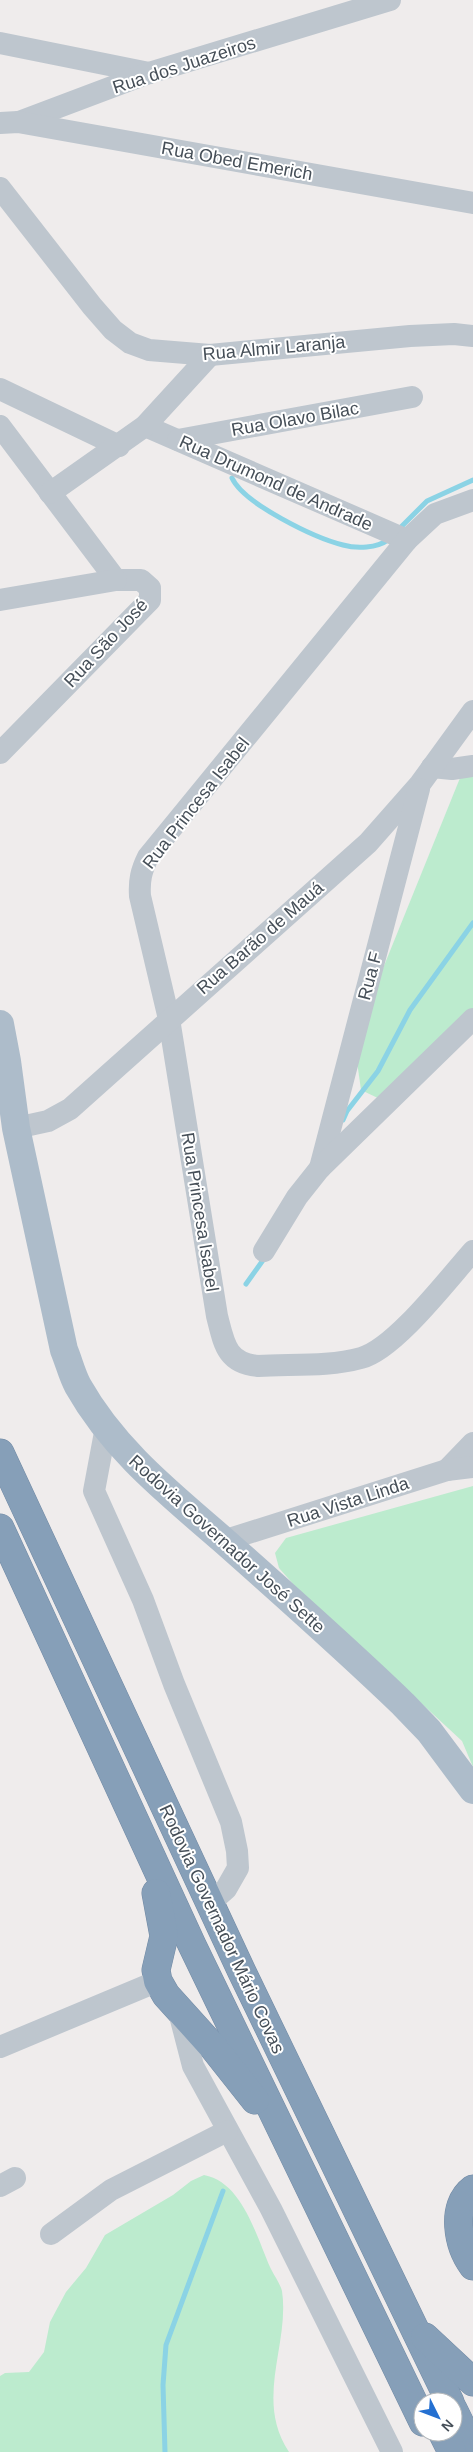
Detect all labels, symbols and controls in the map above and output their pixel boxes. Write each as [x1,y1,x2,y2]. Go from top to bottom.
street label: Rua dos Juazeiros [110,32,258,98]
street label: Rua Obed Emerich [160,138,314,184]
street label: Rua Almir Laranja [202,332,347,364]
street label: Rua Olavo Bilac [230,398,360,440]
street label: Rua Drumond de Andrade [176,431,376,535]
street label: Rua São José [60,595,152,691]
street label: Rua Princesa Isabel [139,733,253,873]
street label: Rua Barão de Mauá [193,877,328,998]
street label: Rua F [354,950,386,1002]
street label: Rua Princesa Isabel [178,1131,222,1293]
street label: Rodovia Governador José Sette [125,1451,329,1637]
street label: Rua Vista Linda [285,1473,412,1531]
street label: Rodovia Governador Mário Covas [155,1801,289,2057]
north arrow [413,2392,463,2442]
text: N [438,2417,457,2435]

